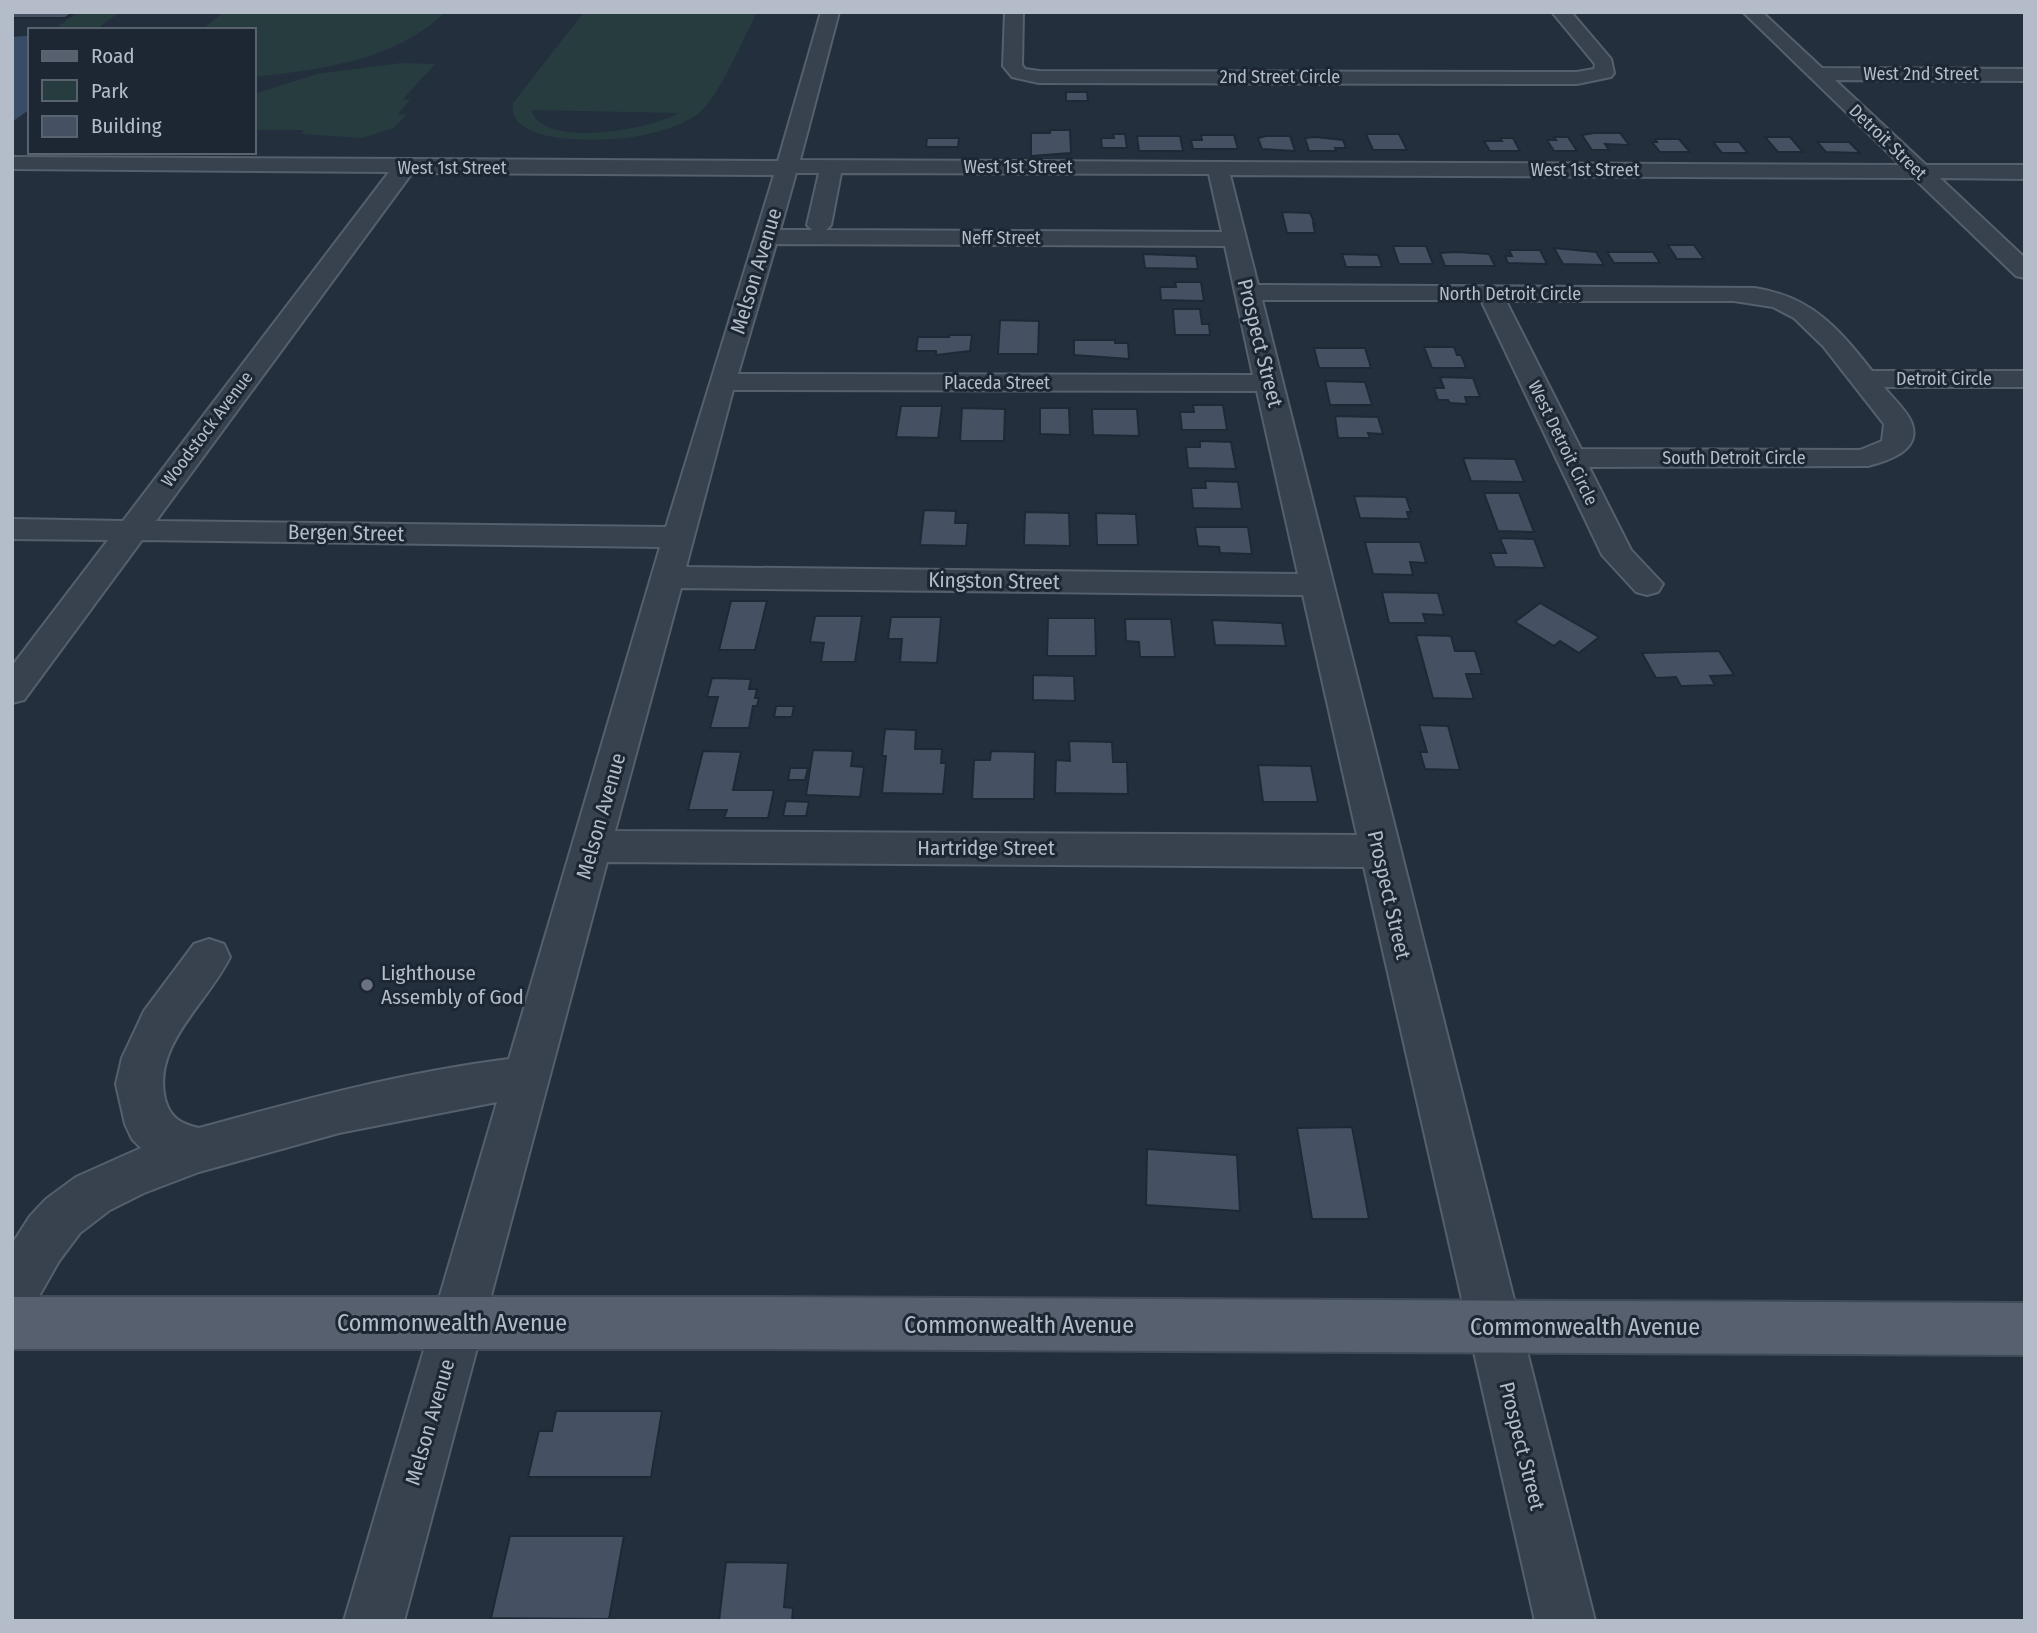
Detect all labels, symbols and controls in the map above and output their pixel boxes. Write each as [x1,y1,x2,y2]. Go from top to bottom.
legend [28,28,256,154]
text: Road [91,43,135,69]
street label: West 2nd Street [1863,63,1979,85]
street label: 2nd Street Circle [1220,66,1340,88]
text: Park [91,78,129,104]
street label: Detroit Street [1845,100,1931,185]
text: Building [91,113,162,139]
street label: West 1st Street [963,156,1073,178]
street label: West 1st Street [397,157,507,179]
street label: West 1st Street [1530,159,1640,181]
street label: Melson Avenue [725,205,787,337]
street label: Neff Street [961,227,1041,249]
street label: Prospect Street [1232,276,1289,410]
street label: North Detroit Circle [1439,283,1581,305]
street label: Woodstock Avenue [156,367,258,491]
street label: Detroit Circle [1896,368,1992,390]
street label: Placeda Street [944,372,1050,394]
street label: West Detroit Circle [1523,377,1603,509]
street label: South Detroit Circle [1662,447,1806,469]
street label: Bergen Street [288,519,405,547]
street label: Kingston Street [928,567,1060,595]
street label: Melson Avenue [571,750,631,882]
street label: Prospect Street [1362,828,1416,962]
street label: Hartridge Street [917,835,1055,861]
place label: Lighthouse Assembly of God [381,960,524,1010]
marker: Lighthouse Assembly of God [359,977,375,993]
street label: Commonwealth Avenue [337,1309,567,1337]
street label: Commonwealth Avenue [904,1311,1134,1339]
street label: Commonwealth Avenue [1470,1313,1700,1341]
street label: Melson Avenue [400,1356,460,1488]
street label: Prospect Street [1494,1379,1551,1513]

